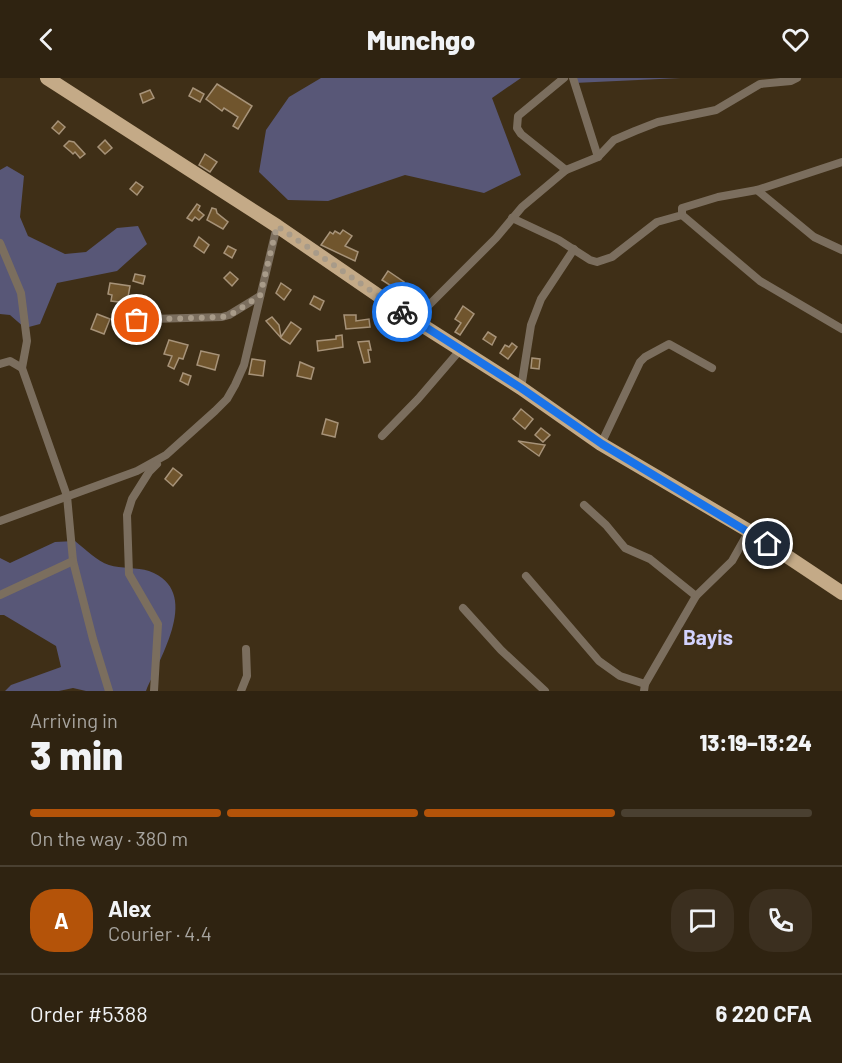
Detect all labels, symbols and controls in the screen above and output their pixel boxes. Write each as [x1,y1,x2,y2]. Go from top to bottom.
icon: back [30,23,63,56]
text: Munchgo [367,23,475,55]
icon: heart [779,23,812,56]
courier [372,282,432,342]
pin [111,294,162,345]
icon: bike [386,296,419,329]
icon: bag [120,303,153,336]
pin [742,518,793,569]
icon: home [751,527,784,560]
district label: Bayis [683,624,733,649]
text: Arriving in [30,708,118,732]
text: 13:19–13:24 [699,729,812,755]
text: 3 min [30,731,123,778]
text: On the way · 380 m [30,826,188,850]
button: chat [671,889,734,952]
button: phone [749,889,812,952]
text: Alex [108,895,151,921]
text: A [54,907,69,933]
text: Courier · 4.4 [108,921,212,945]
text: Order #5388 [30,1000,148,1026]
text: 6 220 CFA [715,1000,812,1026]

